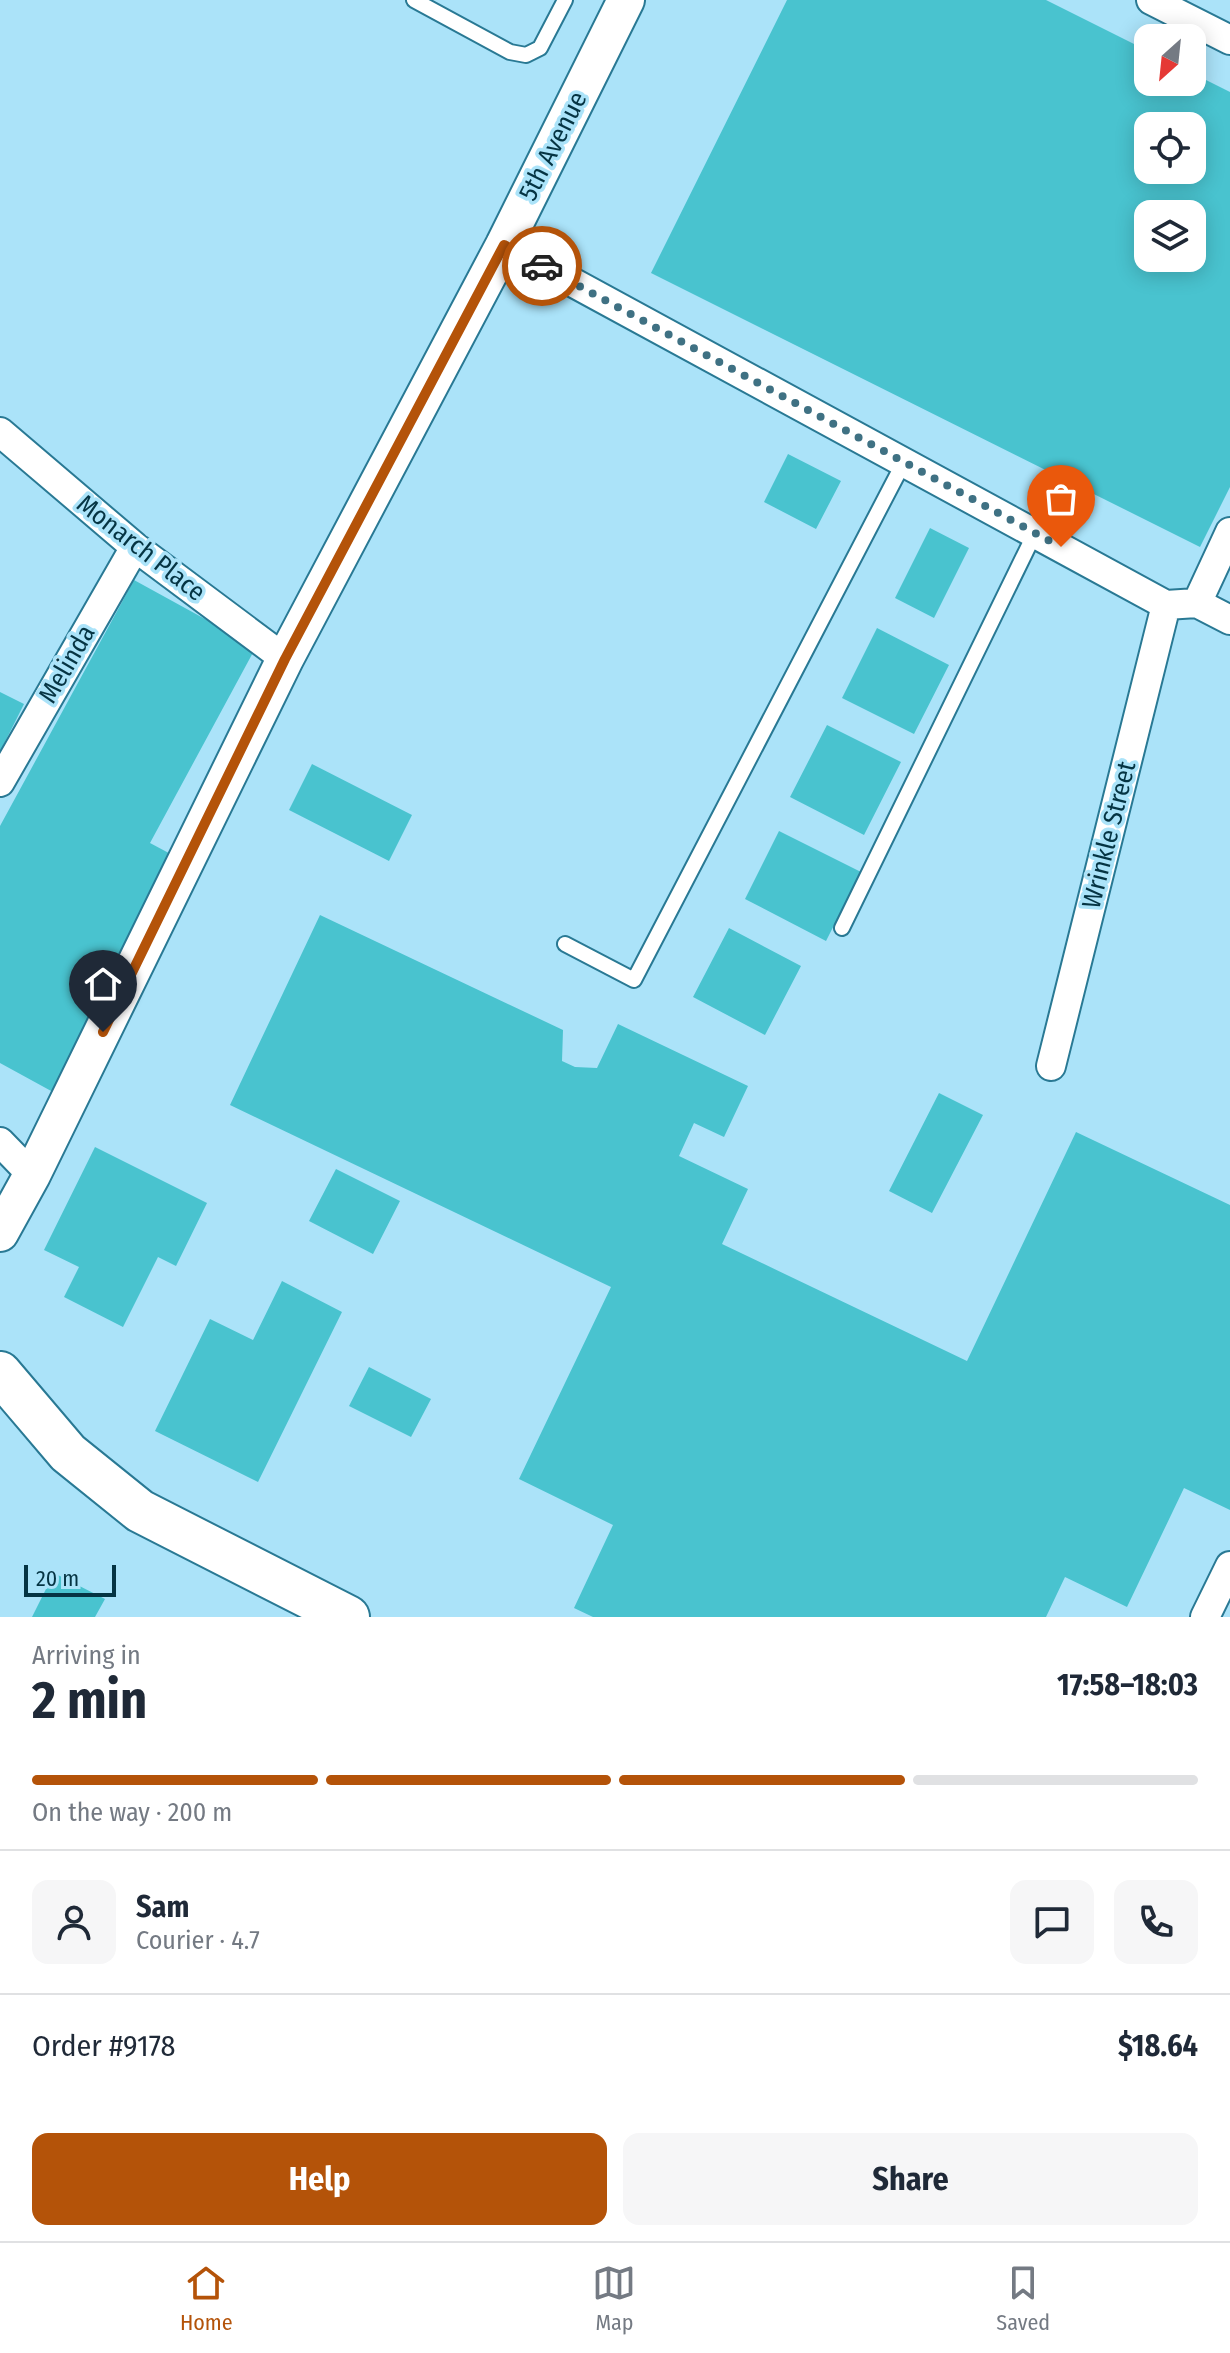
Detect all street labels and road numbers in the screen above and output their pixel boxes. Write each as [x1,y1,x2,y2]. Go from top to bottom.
street label: 5th Avenue [512,86,594,206]
street label: Monarch Place [71,488,211,608]
street label: Melinda [32,619,102,709]
street label: Wrinkle Street [1076,758,1142,912]

